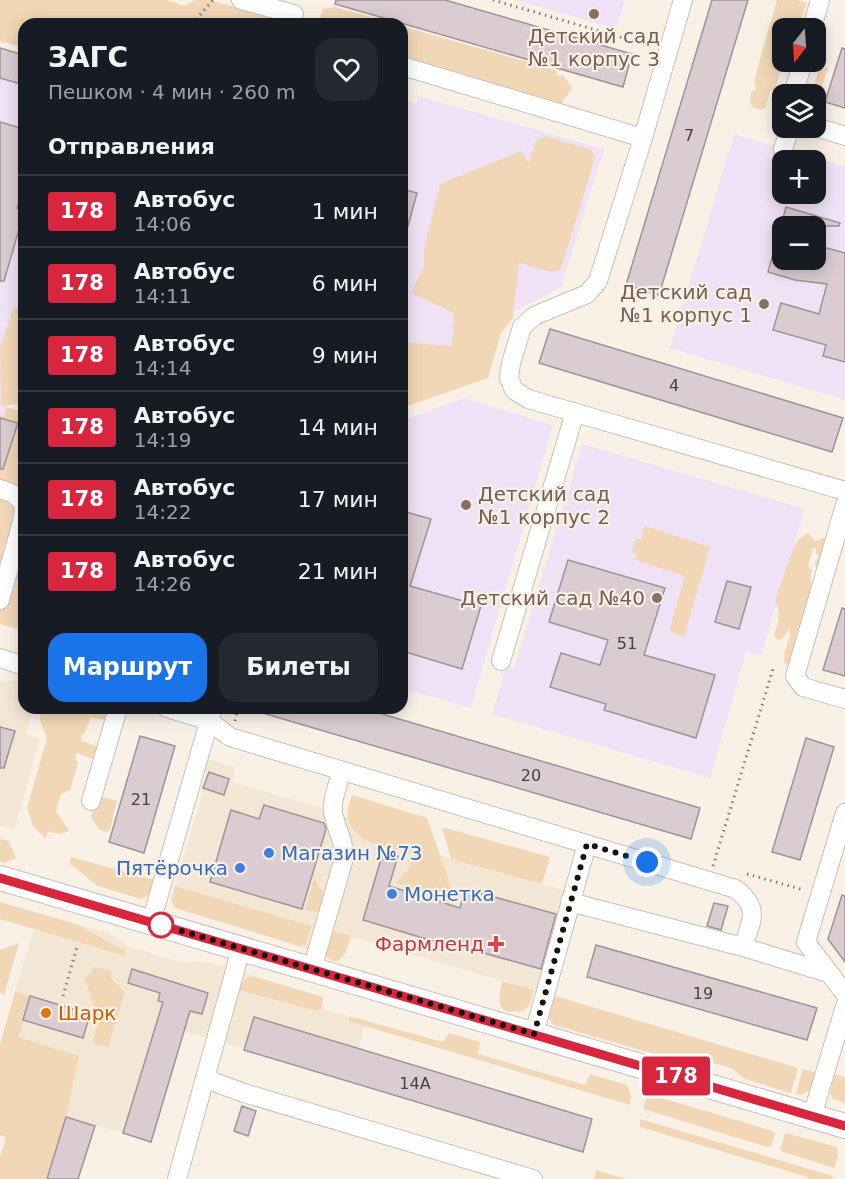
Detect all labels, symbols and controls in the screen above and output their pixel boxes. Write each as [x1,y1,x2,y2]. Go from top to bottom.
marker: Детский сад №1 корпус 3 [587,7,601,21]
north arrow [772,18,826,72]
map controls [772,18,826,270]
place label: Детский сад №1 корпус 3 [528,24,660,71]
button: heart [315,38,378,101]
text: ЗАГС [48,41,128,74]
text: Пешком · 4 мин · 260 m [48,80,295,104]
button: layers [772,84,826,138]
house number: 7 [684,126,694,145]
text: Отправления [48,134,215,159]
button: + [772,150,826,204]
text: Автобус [134,187,235,212]
text: 178 [60,199,104,223]
text: 1 мин [312,199,378,224]
text: 14:06 [134,212,191,236]
button: − [772,216,826,270]
text: Автобус [134,259,235,284]
text: 178 [60,271,104,295]
text: 6 мин [312,271,378,296]
place label: Детский сад №1 корпус 1 [620,280,752,327]
text: 14:11 [134,284,191,308]
marker: Детский сад №1 корпус 1 [757,297,771,311]
text: Автобус [134,331,235,356]
text: 178 [60,343,104,367]
text: 9 мин [312,343,378,368]
text: 14:14 [134,356,191,380]
house number: 4 [669,376,679,395]
text: Автобус [134,403,235,428]
text: 178 [60,415,104,439]
text: 14 мин [298,415,378,440]
text: 14:19 [134,428,191,452]
text: Автобус [134,475,235,500]
place label: Детский сад №1 корпус 2 [478,482,610,529]
text: 178 [60,487,104,511]
text: 17 мин [298,487,378,512]
marker: Детский сад №1 корпус 2 [459,498,473,512]
text: 14:22 [134,500,191,524]
text: Автобус [134,547,235,572]
text: 178 [60,559,104,583]
text: 21 мин [298,559,378,584]
text: 14:26 [134,572,191,596]
place label: Детский сад №40 [460,586,645,610]
marker: Детский сад №40 [650,591,664,605]
button: Маршрут [48,633,207,702]
button: Билеты [219,633,378,702]
house number: 51 [617,634,637,653]
house number: 20 [521,766,541,785]
house number: 21 [131,790,151,809]
place label: Магазин №73 [281,841,423,865]
marker: Магазин №73 [262,846,276,860]
your location [632,847,662,877]
place label: Пятёрочка [116,856,228,880]
marker: Пятёрочка [233,861,247,875]
place label: Монетка [404,882,495,906]
marker: Монетка [385,887,399,901]
unlabelled marker [148,912,174,938]
place label: Фармленд [375,932,484,956]
marker: Фармленд [489,937,503,951]
house number: 19 [693,984,713,1003]
place label: Шарк [58,1001,116,1025]
marker: Шарк [39,1006,53,1020]
line badge: 178 [642,1056,710,1096]
text: 178 [654,1064,698,1088]
house number: 14А [399,1074,431,1093]

